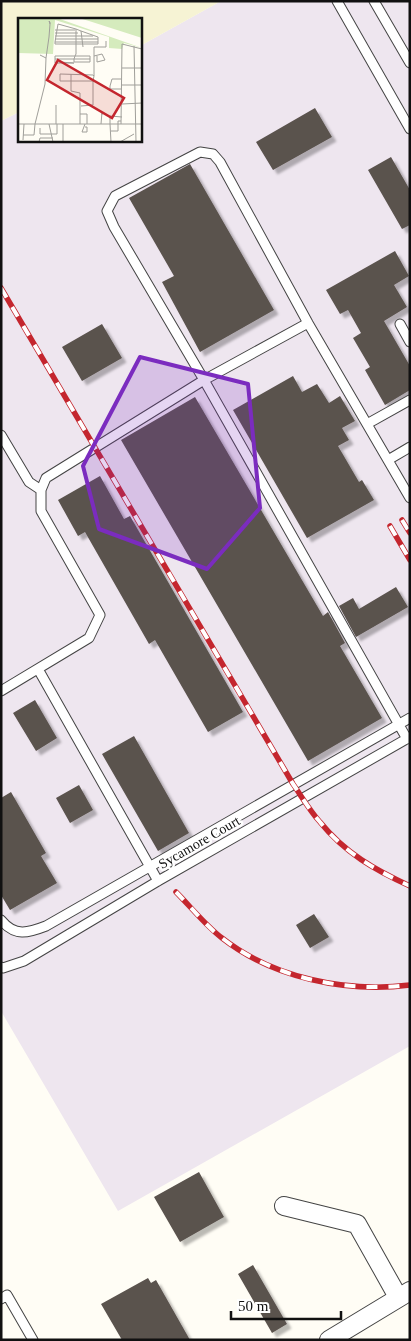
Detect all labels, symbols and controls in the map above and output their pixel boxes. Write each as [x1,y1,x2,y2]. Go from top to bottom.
inset map [18,18,141,141]
street label: Sycamore Court [156,813,243,872]
scale bar [231,1288,341,1320]
text: 50 m [238,1298,269,1314]

